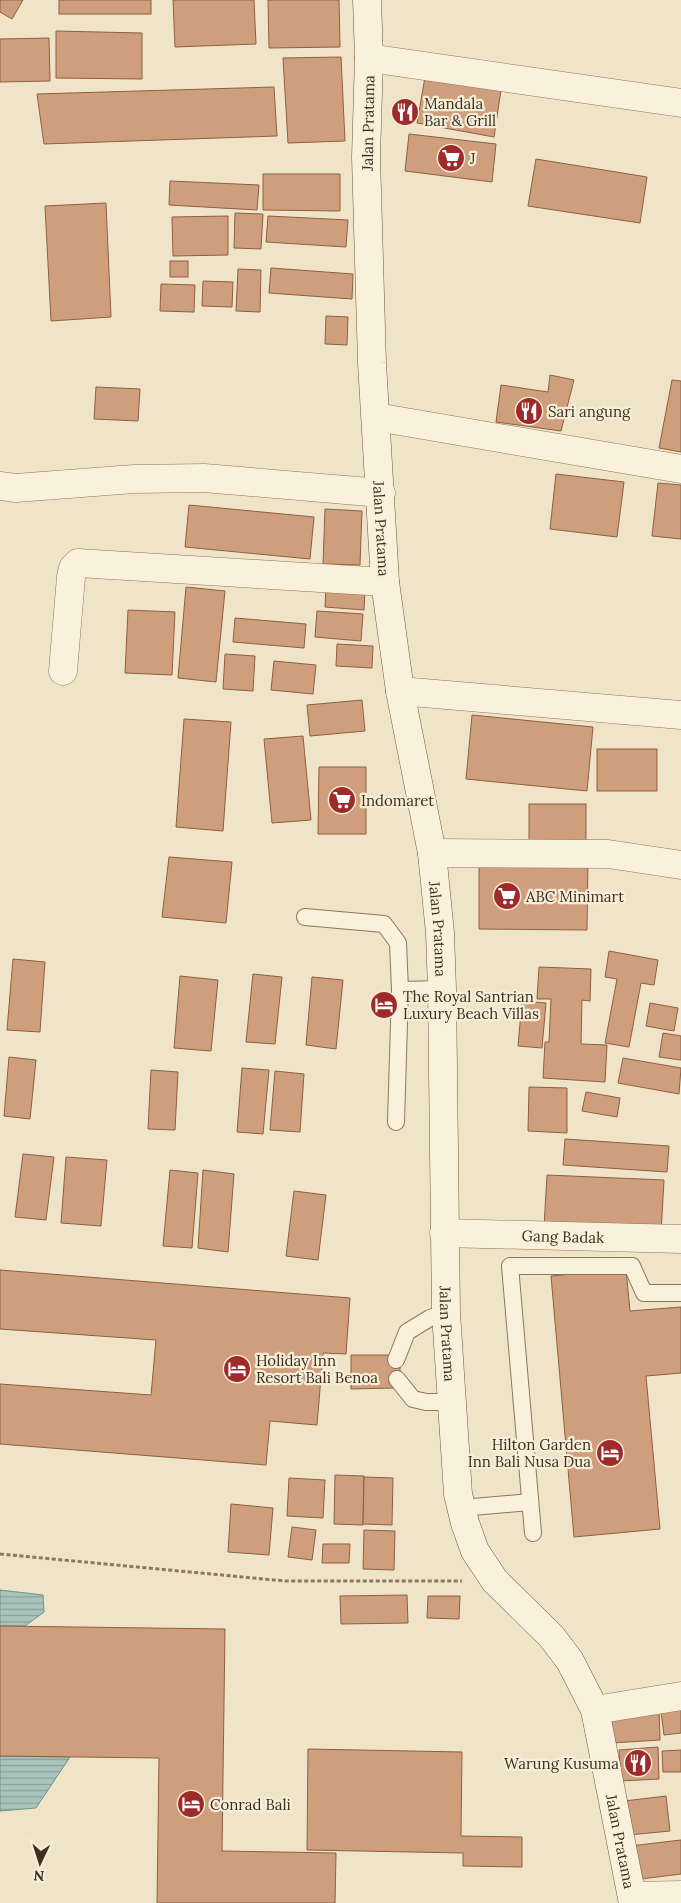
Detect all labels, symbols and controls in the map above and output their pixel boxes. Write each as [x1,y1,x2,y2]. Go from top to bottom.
street label: Jalan Pratama [358,75,378,172]
place label: Mandala Bar & Grill [424,94,496,130]
restaurant icon: Mandala Bar & Grill [390,97,420,127]
supermarket icon: J [436,143,466,173]
place label: J [469,149,476,168]
restaurant icon: Sari angung [514,396,544,426]
place label: Sari angung [548,402,631,421]
street label: Jalan Pratama [369,479,394,577]
supermarket icon: Indomaret [327,785,357,815]
place label: Indomaret [361,791,434,810]
street label: Jalan Pratama [425,879,451,977]
supermarket icon: ABC Minimart [492,881,522,911]
place label: ABC Minimart [525,887,624,906]
place label: The Royal Santrian Luxury Beach Villas [403,987,539,1023]
hotel icon: The Royal Santrian Luxury Beach Villas [369,990,399,1020]
street label: Gang Badak [522,1225,604,1247]
street label: Jalan Pratama [436,1285,460,1383]
place label: Holiday Inn Resort Bali Benoa [256,1351,378,1387]
hotel icon: Holiday Inn Resort Bali Benoa [222,1354,252,1384]
place label: Hilton Garden Inn Bali Nusa Dua [468,1435,591,1471]
hotel icon: Hilton Garden Inn Bali Nusa Dua [595,1438,625,1468]
restaurant icon: Warung Kusuma [623,1748,653,1778]
place label: Warung Kusuma [504,1754,619,1773]
hotel icon: Conrad Bali [176,1789,206,1819]
street label: Jalan Pratama [602,1792,640,1891]
place label: Conrad Bali [210,1795,291,1814]
north arrow [15,1838,65,1888]
text: N [33,1867,45,1885]

